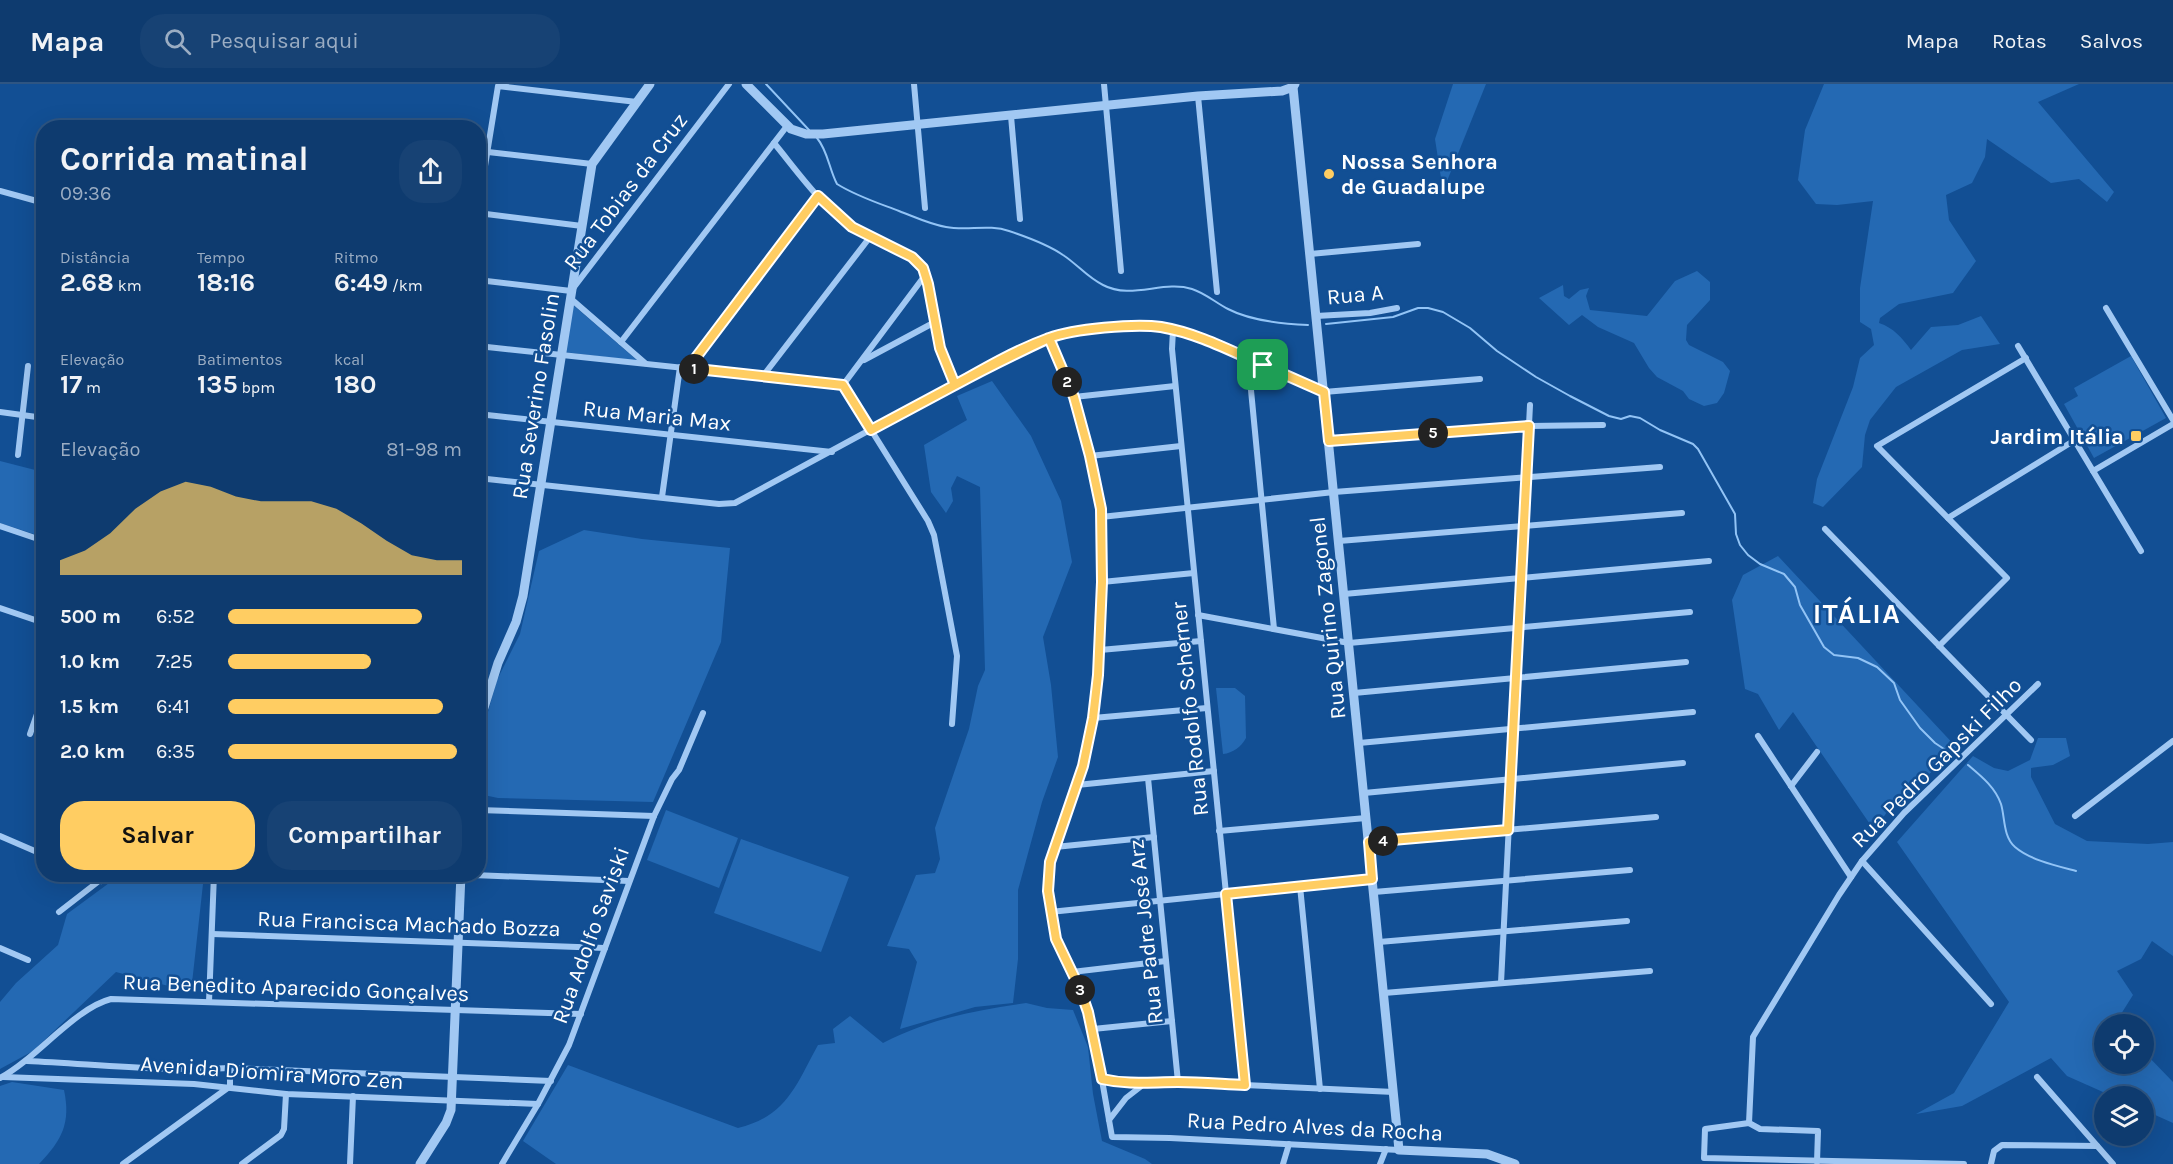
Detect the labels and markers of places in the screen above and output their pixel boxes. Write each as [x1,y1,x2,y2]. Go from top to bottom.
place label: Nossa Senhora de Guadalupe [1341,149,1498,200]
marker: Nossa Senhora de Guadalupe [1322,167,1336,181]
pin [1237,339,1288,390]
pin: 1 [679,354,709,384]
pin: 2 [1052,367,1082,397]
pin: 5 [1418,418,1448,448]
place label: Jardim Itália [1991,424,2124,450]
marker: Jardim Itália [2129,429,2143,443]
pin: 4 [1368,826,1398,856]
pin: 3 [1065,975,1095,1005]

